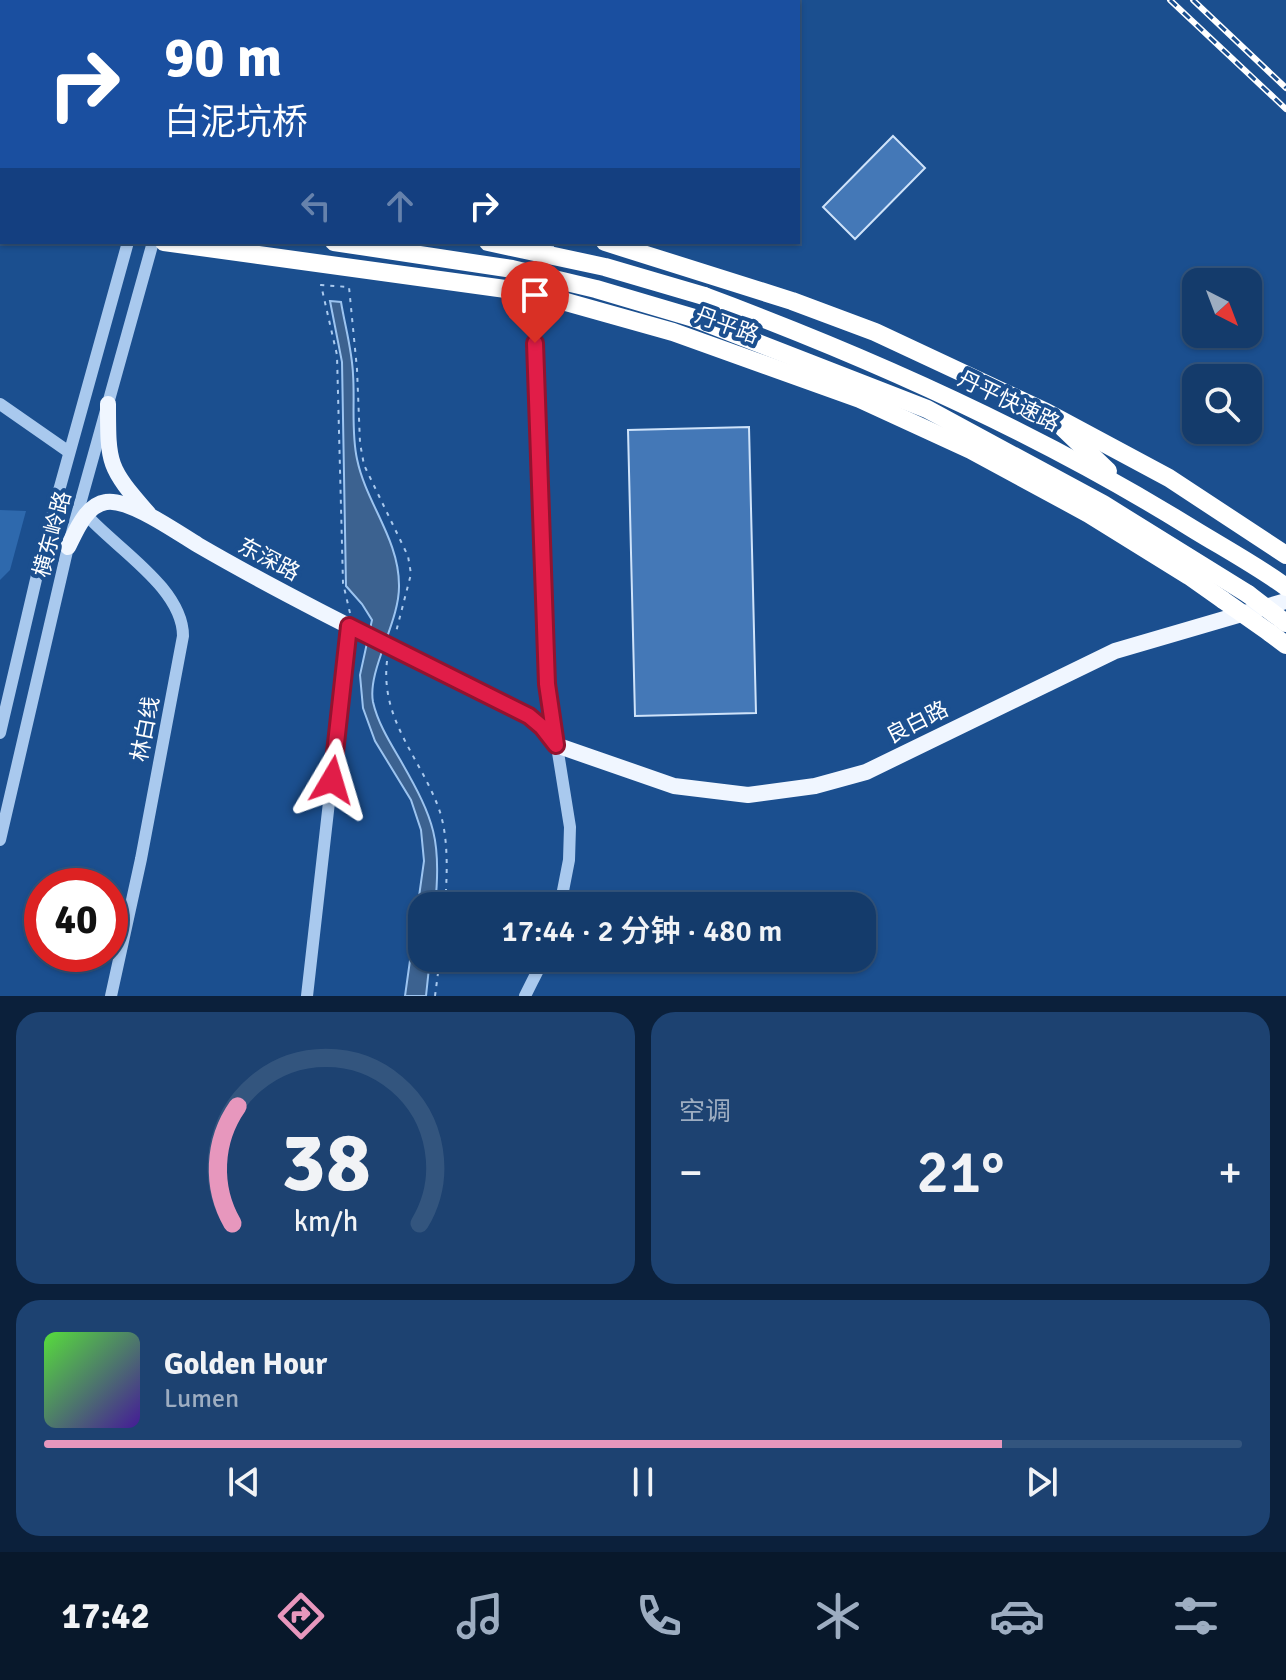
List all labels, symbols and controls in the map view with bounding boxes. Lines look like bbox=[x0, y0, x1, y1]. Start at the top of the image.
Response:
text: 90 m bbox=[164, 23, 282, 92]
icon: right bbox=[32, 32, 136, 136]
text: 白泥坑桥 bbox=[164, 100, 308, 145]
icon: left bbox=[294, 184, 338, 228]
icon: ahead bbox=[378, 184, 422, 228]
icon: right bbox=[462, 184, 506, 228]
pin bbox=[501, 261, 569, 343]
north arrow bbox=[1182, 268, 1262, 348]
map controls bbox=[1182, 268, 1262, 444]
icon: arrive bbox=[513, 273, 557, 317]
street label: 丹平路 bbox=[691, 301, 763, 349]
button: search bbox=[1182, 364, 1262, 444]
street label: 丹平快速路 bbox=[954, 365, 1064, 437]
street label: 横东岭路 bbox=[28, 488, 76, 580]
street label: 东深路 bbox=[234, 532, 304, 586]
street label: 林白线 bbox=[125, 694, 165, 764]
street label: 良白路 bbox=[881, 695, 953, 749]
position arrow bbox=[290, 738, 374, 822]
speed limit sign: 40 bbox=[24, 868, 128, 972]
text: 17:44 · 2 分钟 · 480 m bbox=[502, 913, 782, 950]
text: 空调 bbox=[679, 1096, 731, 1128]
text: 38 bbox=[281, 1112, 370, 1214]
text: 21° bbox=[917, 1136, 1004, 1210]
text: − bbox=[679, 1146, 703, 1200]
text: + bbox=[1218, 1146, 1242, 1200]
text: km/h bbox=[293, 1204, 358, 1239]
text: Golden Hour bbox=[164, 1346, 327, 1383]
text: Lumen bbox=[164, 1383, 239, 1415]
icon: previous bbox=[222, 1460, 266, 1504]
icon: pause bbox=[621, 1460, 665, 1504]
icon: next bbox=[1020, 1460, 1064, 1504]
icon: directions bbox=[273, 1588, 329, 1644]
icon: music bbox=[452, 1588, 508, 1644]
icon: phone bbox=[631, 1588, 687, 1644]
icon: climate bbox=[810, 1588, 866, 1644]
icon: car bbox=[989, 1588, 1045, 1644]
icon: filters bbox=[1168, 1588, 1224, 1644]
text: 17:42 bbox=[62, 1594, 150, 1639]

